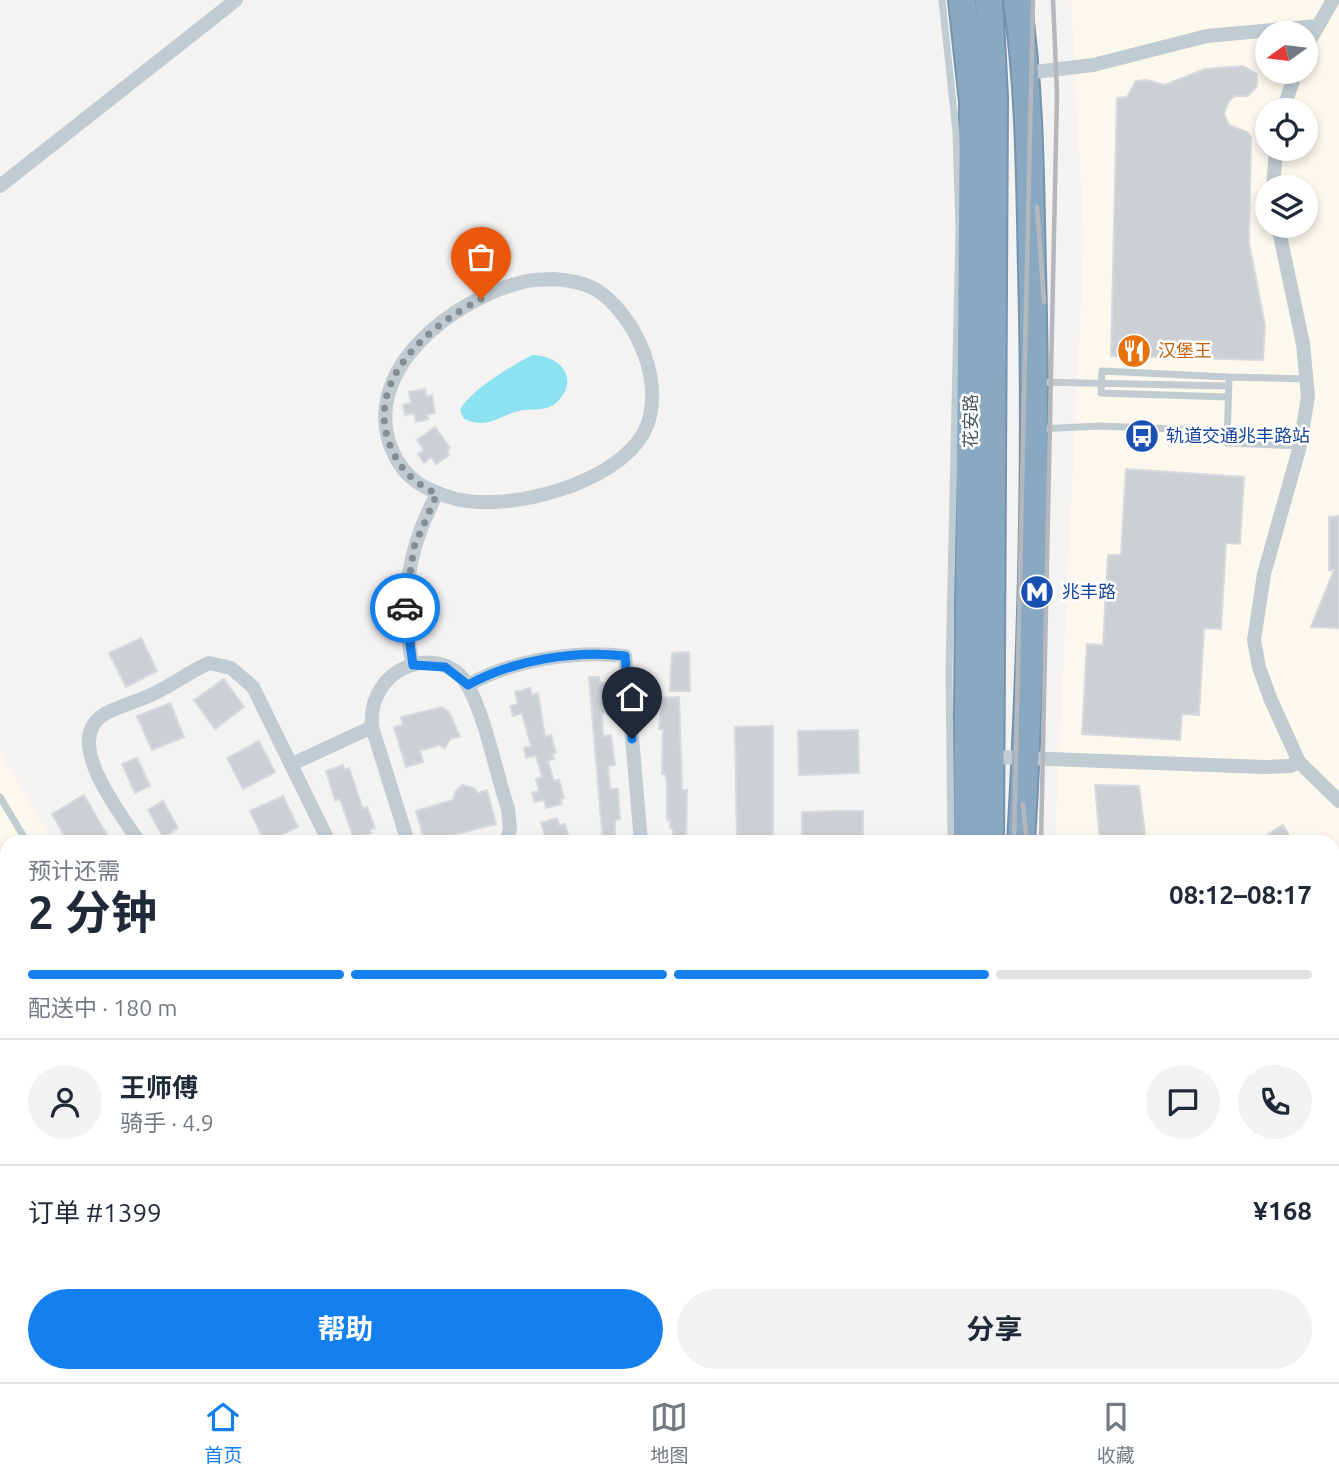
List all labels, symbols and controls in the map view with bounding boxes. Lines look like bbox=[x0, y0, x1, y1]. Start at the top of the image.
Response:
north arrow bbox=[1255, 21, 1318, 84]
map controls bbox=[1255, 21, 1318, 238]
button: locate bbox=[1255, 98, 1318, 161]
button: layers bbox=[1255, 175, 1318, 238]
pin bbox=[451, 227, 511, 299]
icon: bag bbox=[462, 238, 500, 276]
restaurant icon: 汉堡王 bbox=[1115, 332, 1153, 370]
place label: 汉堡王 bbox=[1158, 340, 1212, 360]
street label: 花安路 bbox=[960, 394, 980, 448]
bus stop icon: 轨道交通兆丰路站 bbox=[1123, 417, 1161, 455]
place label: 轨道交通兆丰路站 bbox=[1166, 425, 1310, 445]
courier bbox=[370, 573, 440, 643]
metro station icon: 兆丰路 bbox=[1018, 573, 1056, 611]
place label: 兆丰路 bbox=[1062, 581, 1116, 601]
icon: car bbox=[386, 589, 424, 627]
pin bbox=[602, 667, 662, 739]
icon: home bbox=[613, 678, 651, 716]
text: 预计还需 bbox=[28, 858, 120, 883]
text: 08:12–08:17 bbox=[1169, 880, 1312, 909]
text: 2 分钟 bbox=[28, 886, 157, 938]
text: 配送中 · 180 m bbox=[28, 995, 177, 1020]
button: person bbox=[28, 1065, 102, 1139]
button: chat bbox=[1146, 1065, 1220, 1139]
button: phone bbox=[1238, 1065, 1312, 1139]
text: 王师傅 bbox=[120, 1073, 198, 1102]
text: 骑手 · 4.9 bbox=[120, 1110, 214, 1135]
text: ¥168 bbox=[1253, 1196, 1312, 1225]
text: 订单 #1399 bbox=[28, 1198, 162, 1227]
button: 帮助 bbox=[28, 1289, 663, 1369]
button: 分享 bbox=[677, 1289, 1312, 1369]
tab: 首页 bbox=[204, 1398, 242, 1467]
tab: 地图 bbox=[650, 1398, 689, 1467]
tab: 收藏 bbox=[1097, 1398, 1135, 1467]

